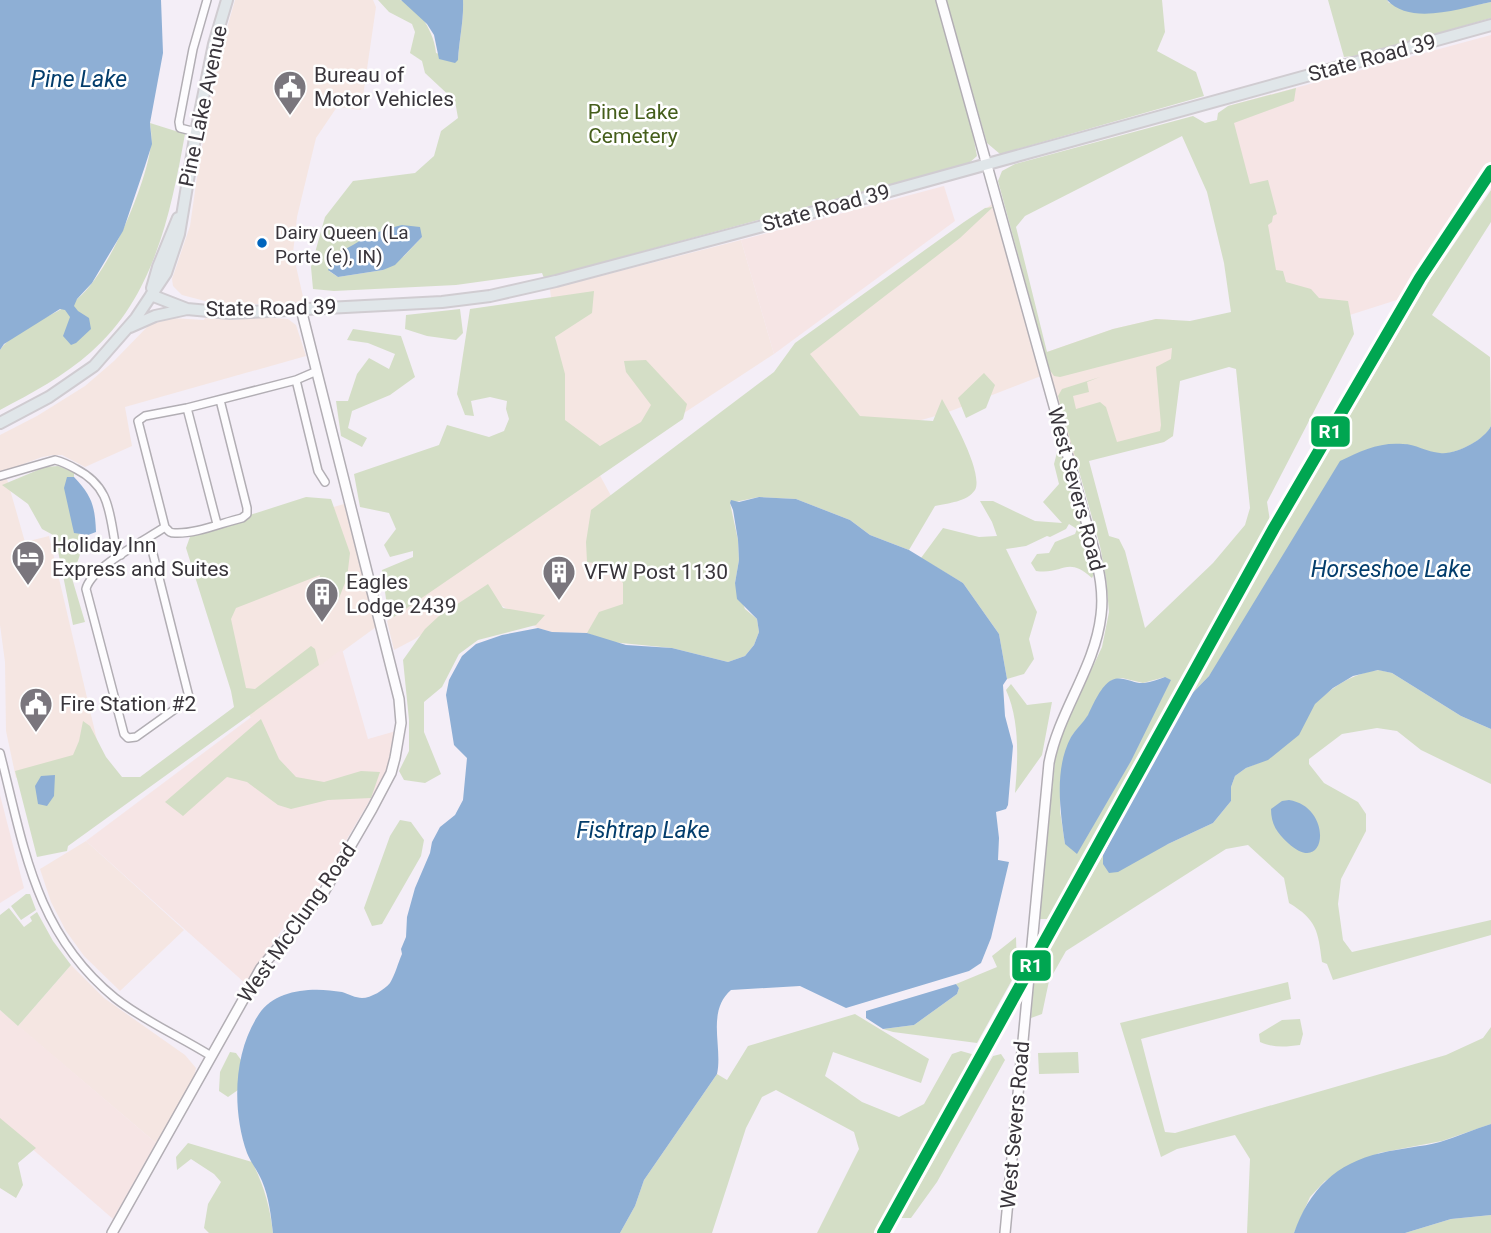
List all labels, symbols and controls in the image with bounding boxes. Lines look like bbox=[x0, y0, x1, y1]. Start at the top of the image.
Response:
street label: Pine Lake Avenue bbox=[174, 23, 232, 189]
street label: State Road 39 bbox=[1306, 29, 1438, 87]
place label: Bureau of Motor Vehicles bbox=[314, 63, 454, 111]
water label: Pine Lake bbox=[31, 66, 127, 93]
public building icon: Bureau of Motor Vehicles bbox=[271, 68, 309, 117]
park label: Pine Lake Cemetery bbox=[588, 100, 678, 148]
street label: State Road 39 bbox=[760, 179, 892, 237]
place label: Dairy Queen (La Porte (e), IN) bbox=[275, 221, 409, 268]
marker: Dairy Queen (La Porte (e), IN) bbox=[255, 236, 269, 250]
street label: State Road 39 bbox=[205, 295, 337, 321]
street label: West Severs Road bbox=[1043, 405, 1109, 573]
line badge: R1 bbox=[1310, 415, 1351, 448]
text: R1 bbox=[1318, 420, 1342, 443]
place label: Holiday Inn Express and Suites bbox=[52, 533, 229, 581]
hotel icon: Holiday Inn Express and Suites bbox=[9, 538, 47, 587]
building icon: VFW Post 1130 bbox=[540, 553, 578, 602]
water label: Horseshoe Lake bbox=[1311, 556, 1471, 583]
place label: VFW Post 1130 bbox=[584, 560, 728, 584]
place label: Eagles Lodge 2439 bbox=[346, 570, 456, 618]
building icon: Eagles Lodge 2439 bbox=[303, 575, 341, 624]
public building icon: Fire Station #2 bbox=[17, 685, 55, 734]
place label: Fire Station #2 bbox=[60, 692, 196, 716]
water label: Fishtrap Lake bbox=[576, 817, 710, 844]
street label: West McClung Road bbox=[233, 839, 361, 1007]
line badge: R1 bbox=[1011, 949, 1052, 982]
text: R1 bbox=[1019, 954, 1043, 977]
street label: West Severs Road bbox=[996, 1040, 1034, 1210]

